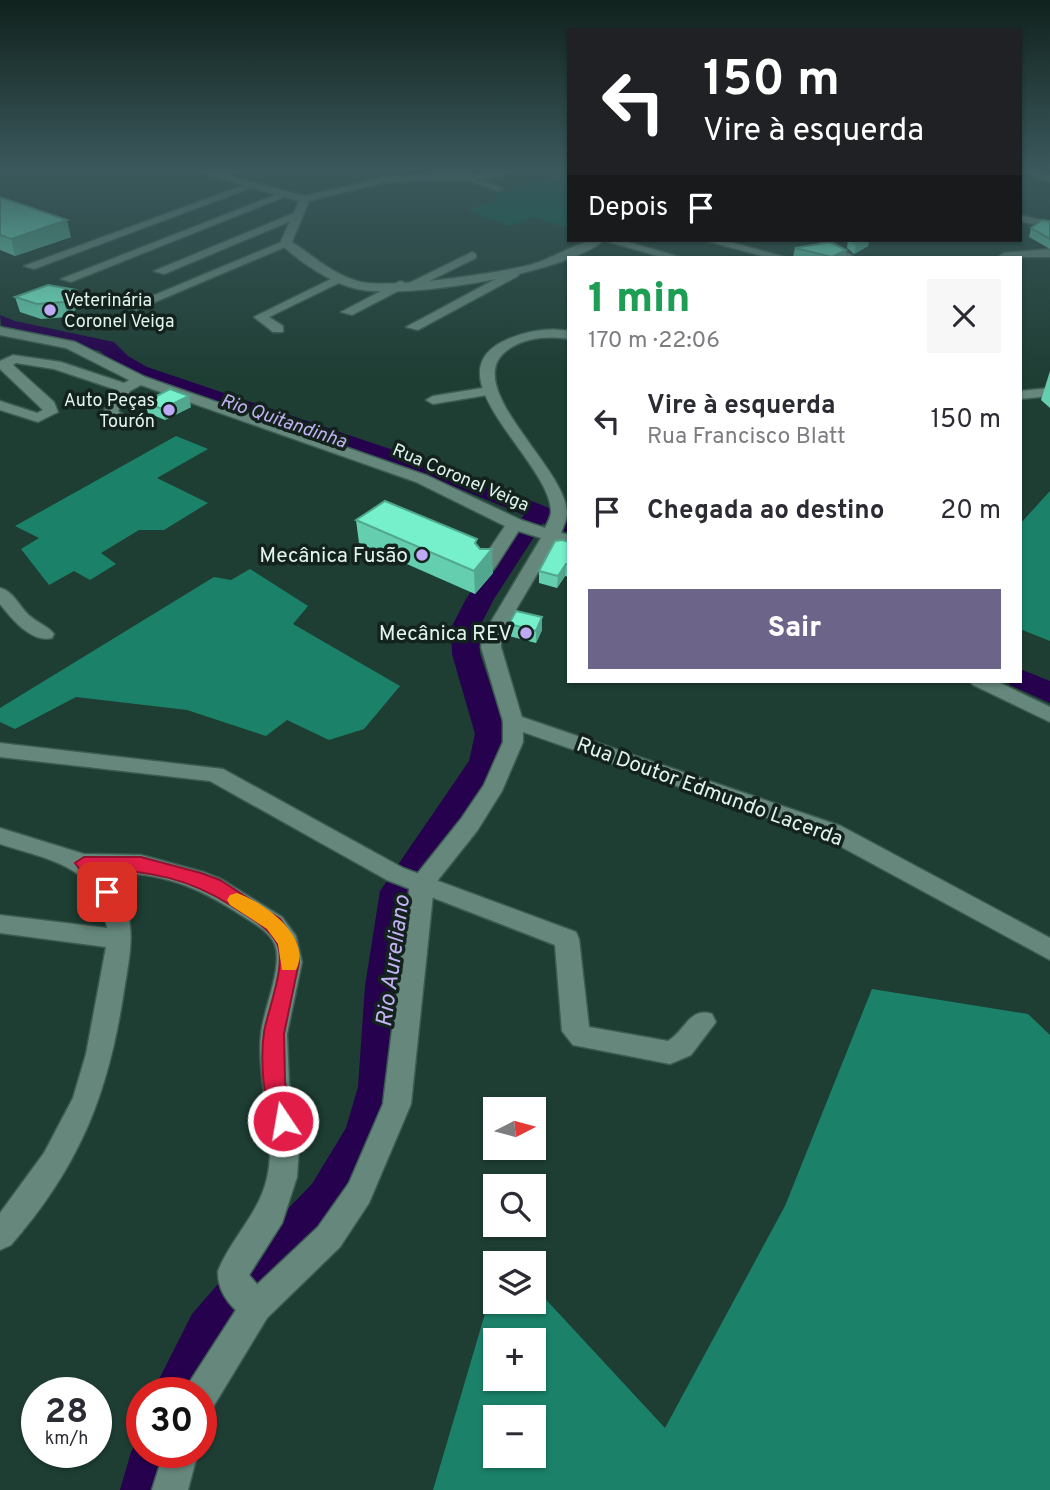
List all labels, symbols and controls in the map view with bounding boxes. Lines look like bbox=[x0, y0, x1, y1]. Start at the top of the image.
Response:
text: 150 m bbox=[703, 51, 840, 113]
icon: left bbox=[588, 56, 679, 147]
text: Vire à esquerda bbox=[703, 112, 924, 152]
icon: arrive bbox=[682, 189, 720, 227]
text: Depois bbox=[588, 192, 668, 225]
text: 1 min bbox=[588, 274, 691, 327]
button: close bbox=[927, 279, 1001, 353]
place label: Veterinária Coronel Veiga bbox=[64, 290, 175, 334]
marker: Veterinária Coronel Veiga bbox=[42, 302, 58, 318]
text: 170 m · 22:06 bbox=[588, 327, 720, 356]
water label: Rio Quitandinha bbox=[217, 389, 350, 455]
place label: Auto Peças Tourón bbox=[64, 390, 155, 434]
text: Vire à esquerda bbox=[647, 390, 835, 423]
marker: Auto Peças Tourón bbox=[161, 402, 177, 418]
icon: left bbox=[588, 402, 626, 440]
text: 150 m bbox=[930, 404, 1001, 437]
text: Rua Francisco Blatt bbox=[647, 423, 846, 452]
street label: Rua Coronel Veiga bbox=[389, 439, 532, 518]
icon: arrive bbox=[588, 493, 626, 531]
text: Chegada ao destino bbox=[647, 495, 884, 528]
text: 20 m bbox=[940, 495, 1001, 528]
place label: Mecânica Fusão bbox=[259, 543, 408, 570]
marker: Mecânica Fusão bbox=[414, 547, 430, 563]
button: Sair bbox=[588, 589, 1001, 669]
place label: Mecânica REV bbox=[379, 621, 512, 648]
marker: Mecânica REV bbox=[518, 625, 534, 641]
street label: Rua Doutor Edmundo Lacerda bbox=[573, 732, 846, 853]
pin bbox=[77, 862, 137, 922]
icon: arrive bbox=[88, 873, 126, 911]
water label: Rio Aureliano bbox=[371, 893, 418, 1029]
position arrow bbox=[246, 1084, 320, 1158]
north arrow bbox=[483, 1097, 546, 1160]
map controls bbox=[483, 1097, 546, 1468]
button: search bbox=[483, 1174, 546, 1237]
button: layers bbox=[483, 1251, 546, 1314]
button: + bbox=[483, 1328, 546, 1391]
speed limit sign: 30 bbox=[126, 1377, 217, 1468]
text: 28 bbox=[45, 1391, 88, 1435]
button: − bbox=[483, 1405, 546, 1468]
text: km/h bbox=[45, 1428, 88, 1451]

